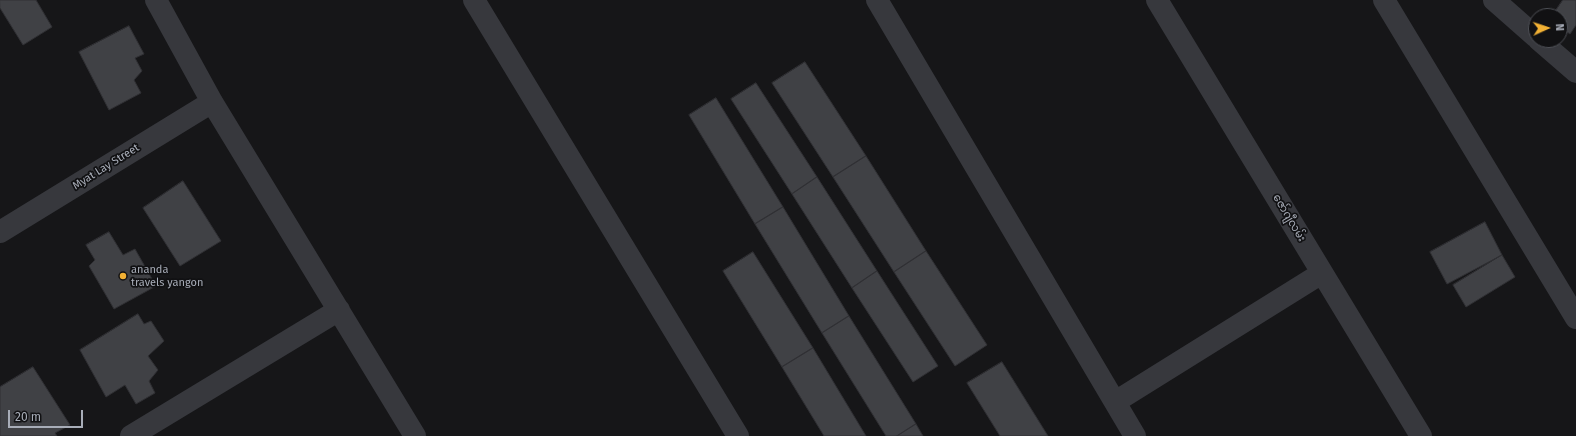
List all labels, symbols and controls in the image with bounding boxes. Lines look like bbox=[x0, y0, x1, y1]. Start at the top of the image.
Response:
north arrow bbox=[1528, 8, 1568, 48]
text: N bbox=[1553, 23, 1566, 31]
street label: Myat Lay Street bbox=[70, 141, 142, 193]
street label: ဇော်ဂျီလမ်း bbox=[1270, 192, 1308, 244]
place label: ananda travels yangon bbox=[131, 263, 203, 289]
marker: ananda travels yangon bbox=[118, 271, 128, 281]
scale bar bbox=[10, 402, 85, 428]
text: 20 m bbox=[15, 410, 41, 424]

